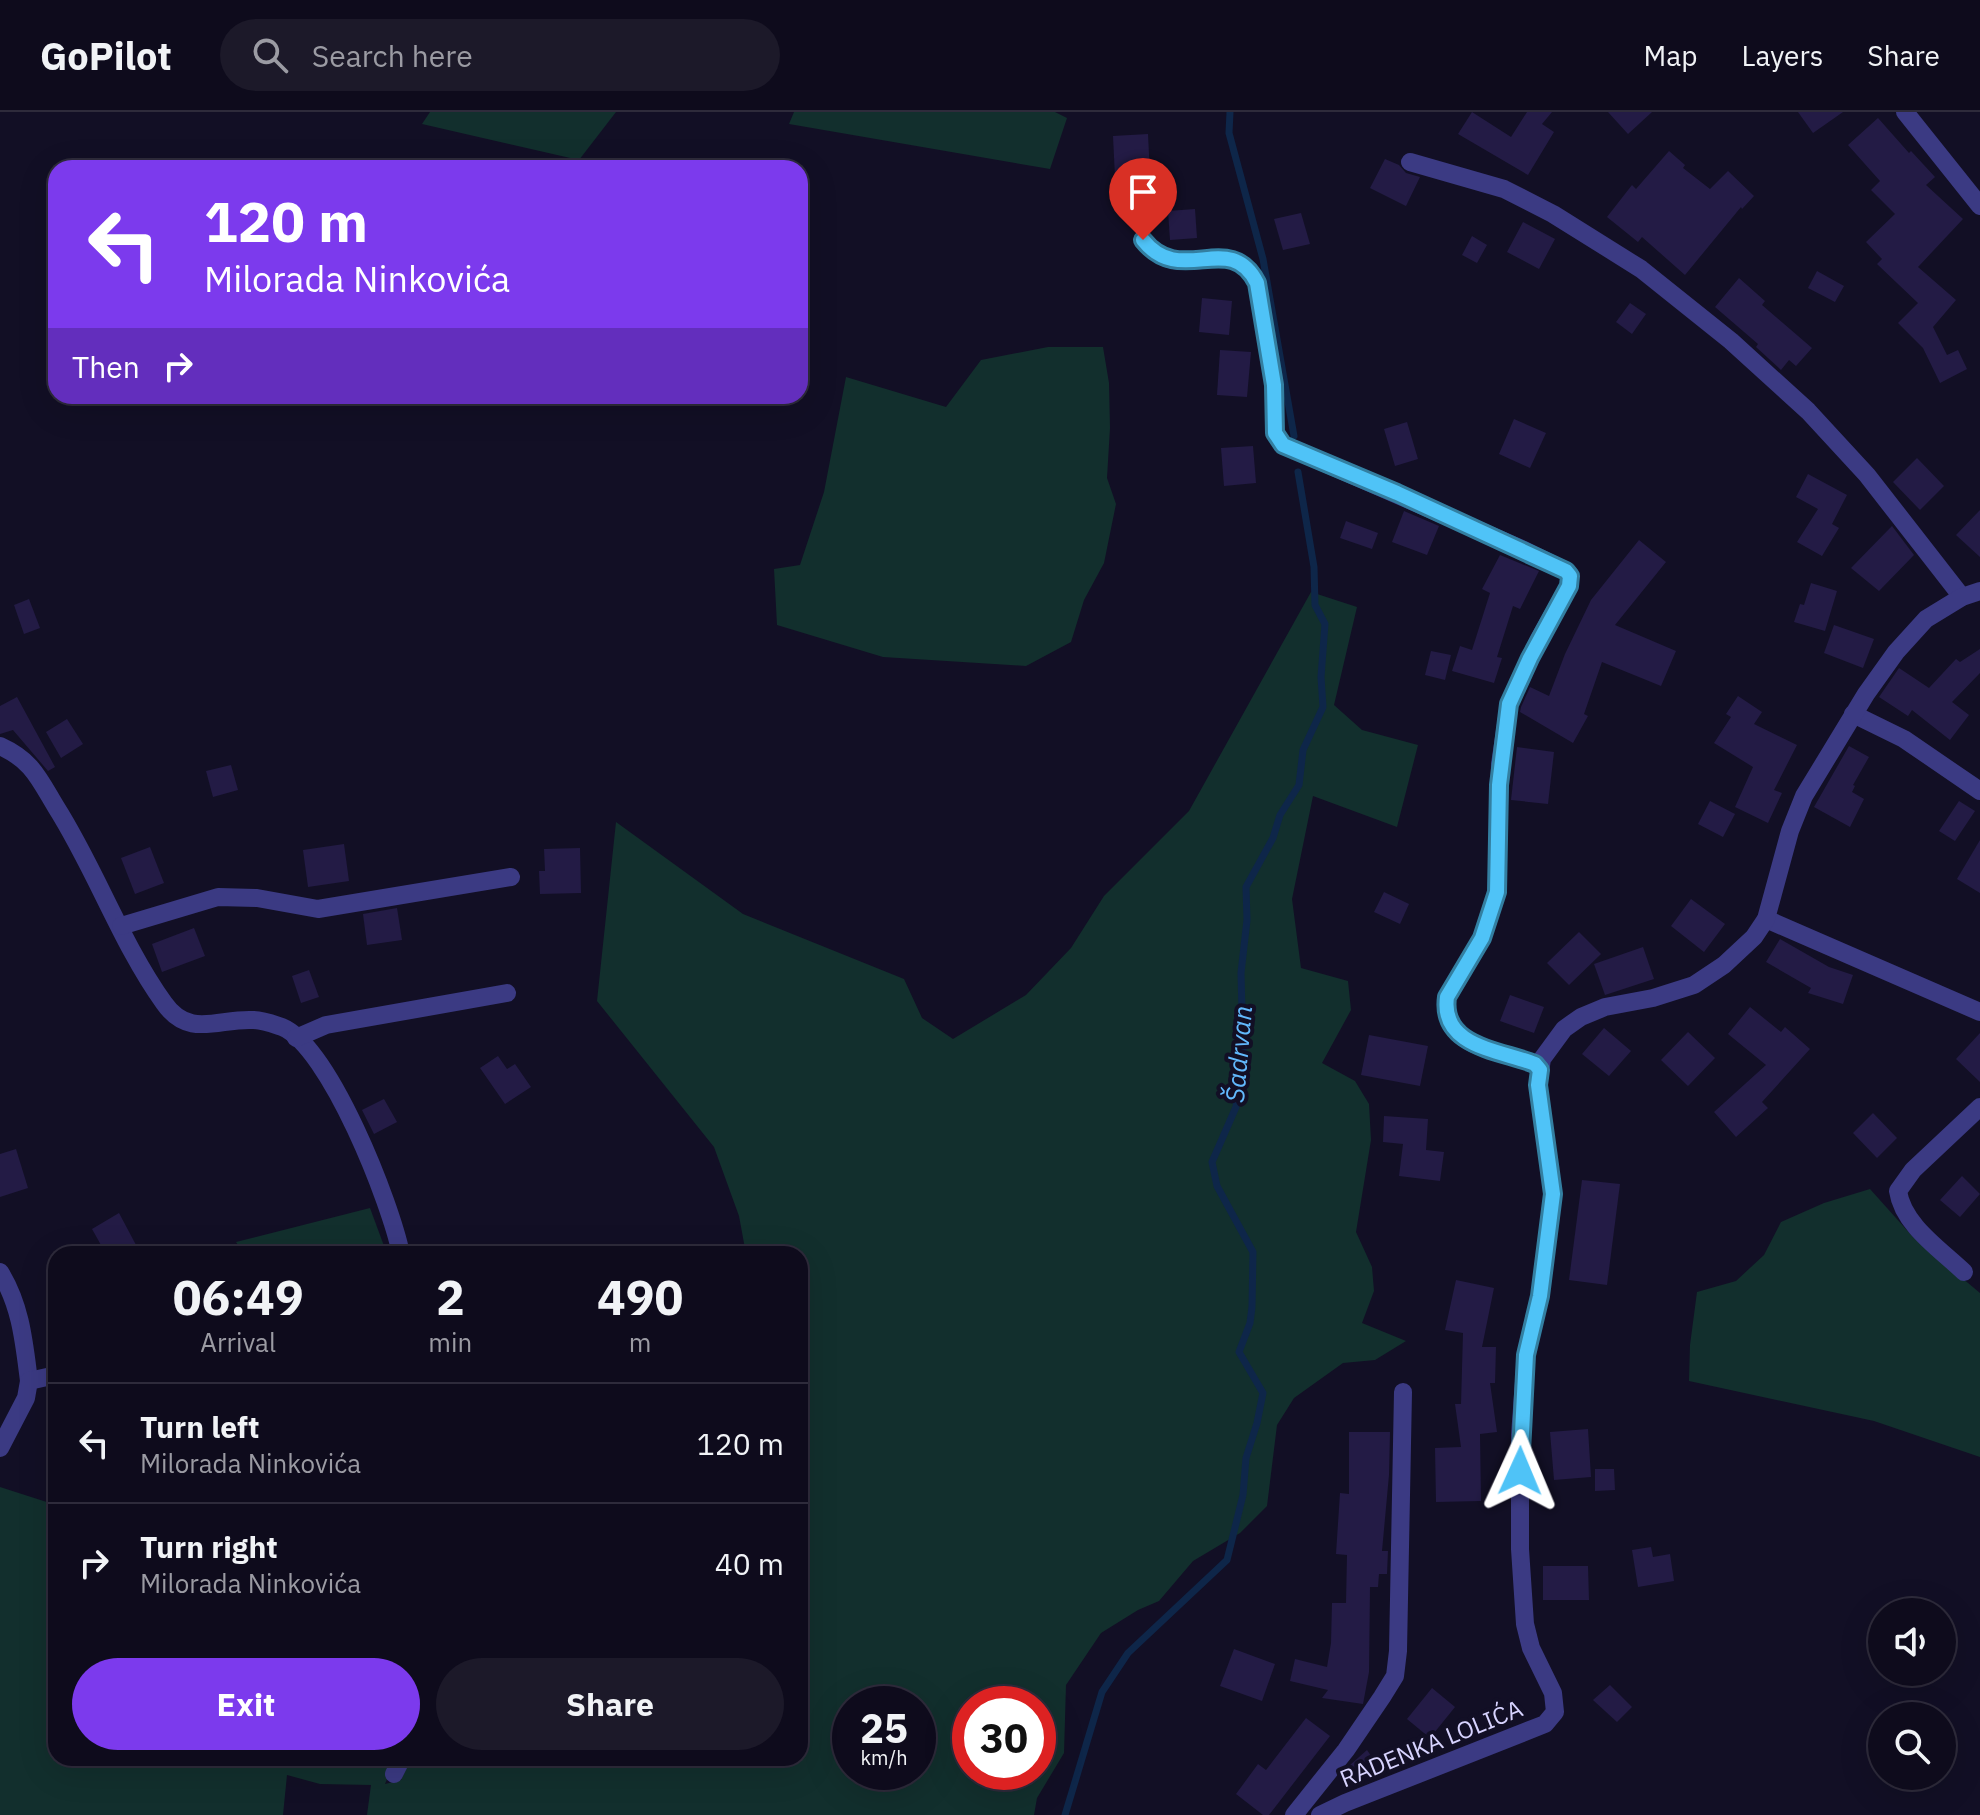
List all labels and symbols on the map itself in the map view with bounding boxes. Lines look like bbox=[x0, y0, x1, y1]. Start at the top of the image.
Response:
pin bbox=[1109, 158, 1177, 240]
water label: Šadrvan bbox=[1217, 1004, 1259, 1104]
position arrow bbox=[1478, 1429, 1562, 1513]
speed limit sign: 30 bbox=[952, 1686, 1056, 1790]
street label: RADENKA LOLIĆA bbox=[1335, 1692, 1527, 1794]

